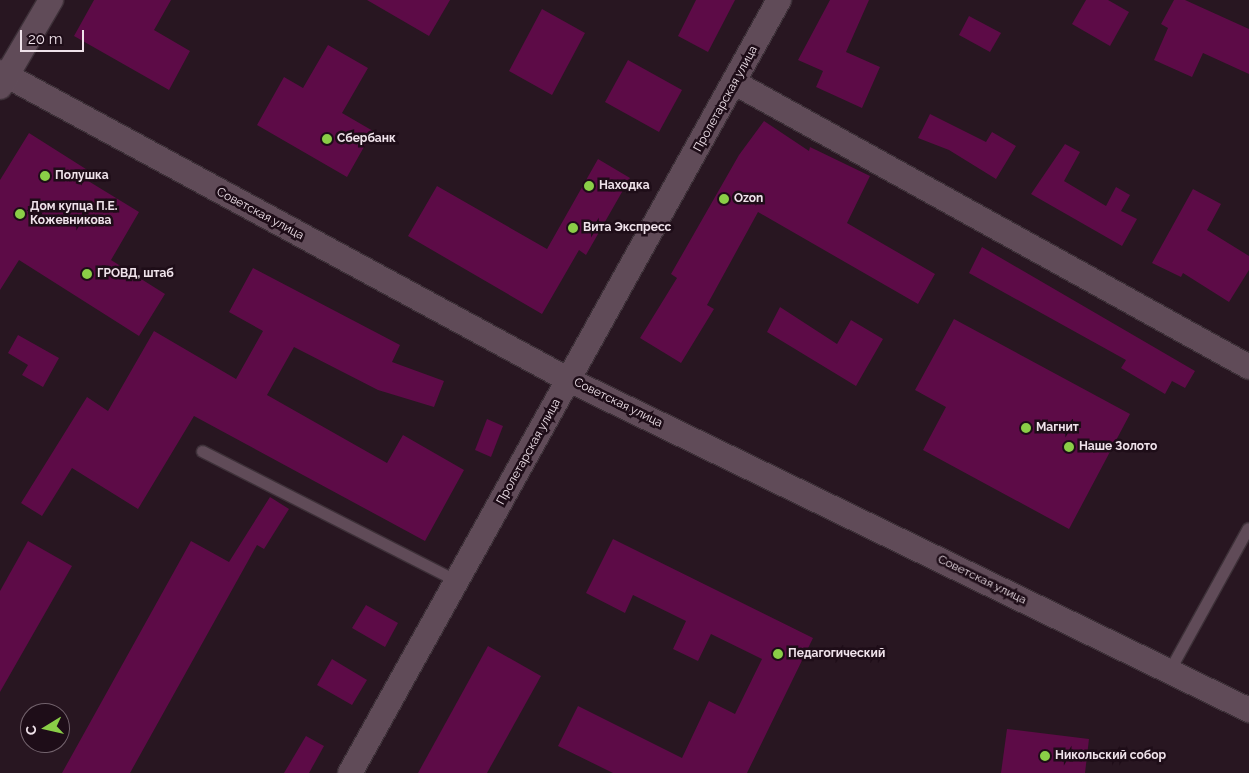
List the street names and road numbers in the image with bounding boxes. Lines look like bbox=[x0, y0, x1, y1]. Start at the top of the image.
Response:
street label: Пролетарская улица bbox=[691, 43, 761, 155]
street label: Советская улица bbox=[214, 185, 306, 243]
street label: Советская улица bbox=[571, 375, 665, 431]
street label: Пролетарская улица bbox=[494, 396, 564, 508]
street label: Советская улица bbox=[935, 552, 1029, 608]

